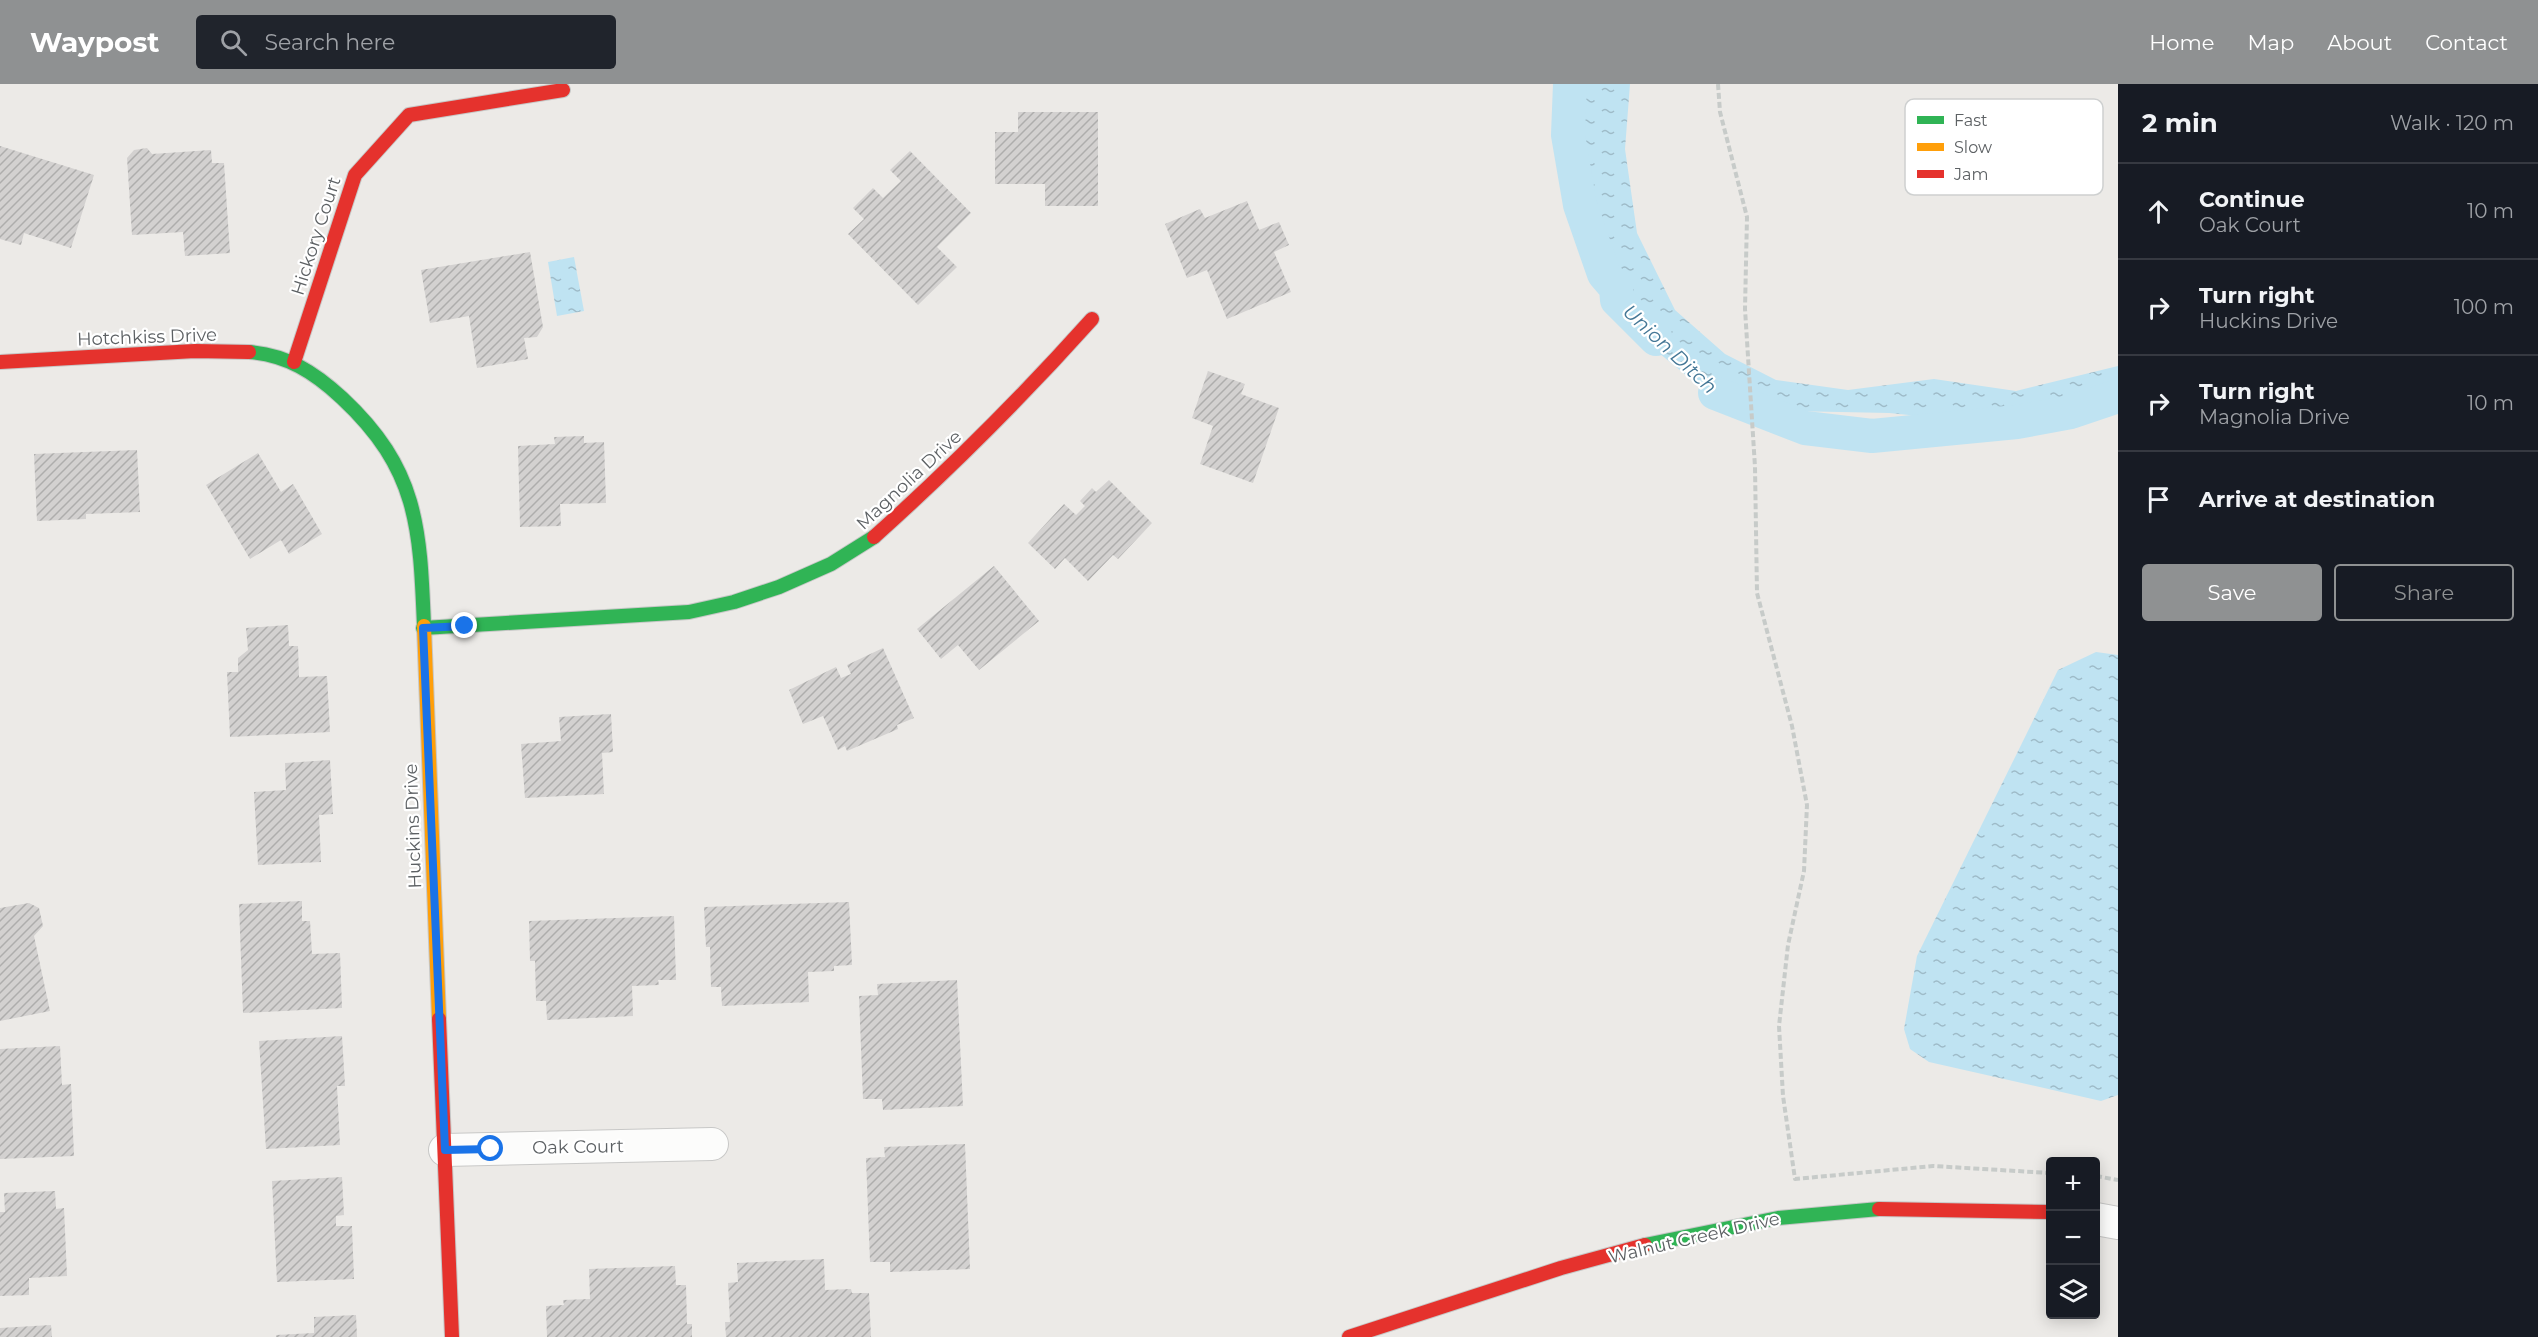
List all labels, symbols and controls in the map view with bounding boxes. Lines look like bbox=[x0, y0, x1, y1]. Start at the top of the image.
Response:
search box bbox=[196, 15, 616, 69]
text: Waypost bbox=[30, 25, 160, 59]
icon: search bbox=[217, 26, 250, 59]
text: Search here bbox=[265, 29, 395, 56]
text: Home bbox=[2149, 30, 2214, 55]
text: Map bbox=[2247, 30, 2294, 55]
text: About bbox=[2327, 30, 2392, 55]
text: Contact bbox=[2425, 30, 2508, 55]
legend bbox=[1905, 99, 2103, 195]
text: 2 min bbox=[2142, 107, 2218, 139]
text: Fast bbox=[1954, 111, 1988, 130]
text: Walk · 120 m bbox=[2390, 111, 2514, 135]
text: Slow bbox=[1954, 138, 1992, 157]
text: Jam bbox=[1953, 165, 1988, 184]
street label: Hickory Court bbox=[286, 174, 346, 298]
text: Continue bbox=[2199, 186, 2305, 213]
icon: ahead bbox=[2142, 195, 2175, 228]
text: 10 m bbox=[2467, 199, 2514, 223]
text: Oak Court bbox=[2199, 213, 2301, 237]
text: Turn right bbox=[2199, 282, 2314, 309]
icon: right bbox=[2142, 291, 2175, 324]
text: 100 m bbox=[2454, 295, 2514, 319]
water label: Union Ditch bbox=[1618, 299, 1722, 399]
text: Huckins Drive bbox=[2199, 309, 2338, 333]
street label: Hotchkiss Drive bbox=[77, 324, 218, 350]
text: Turn right bbox=[2199, 378, 2314, 405]
icon: right bbox=[2142, 387, 2175, 420]
text: 10 m bbox=[2467, 391, 2514, 415]
text: Magnolia Drive bbox=[2199, 405, 2350, 429]
street label: Magnolia Drive bbox=[852, 426, 966, 534]
icon: arrive bbox=[2142, 483, 2175, 516]
text: Arrive at destination bbox=[2199, 486, 2435, 513]
button: Save bbox=[2142, 564, 2322, 621]
button: Share bbox=[2334, 564, 2514, 621]
route end bbox=[451, 612, 477, 638]
street label: Huckins Drive bbox=[400, 763, 426, 889]
route start bbox=[477, 1135, 503, 1161]
street label: Oak Court bbox=[532, 1135, 624, 1159]
map controls bbox=[2046, 1157, 2100, 1319]
button: + bbox=[2046, 1157, 2100, 1211]
street label: Walnut Creek Drive bbox=[1606, 1208, 1782, 1268]
button: − bbox=[2046, 1211, 2100, 1265]
button: layers bbox=[2046, 1265, 2100, 1319]

